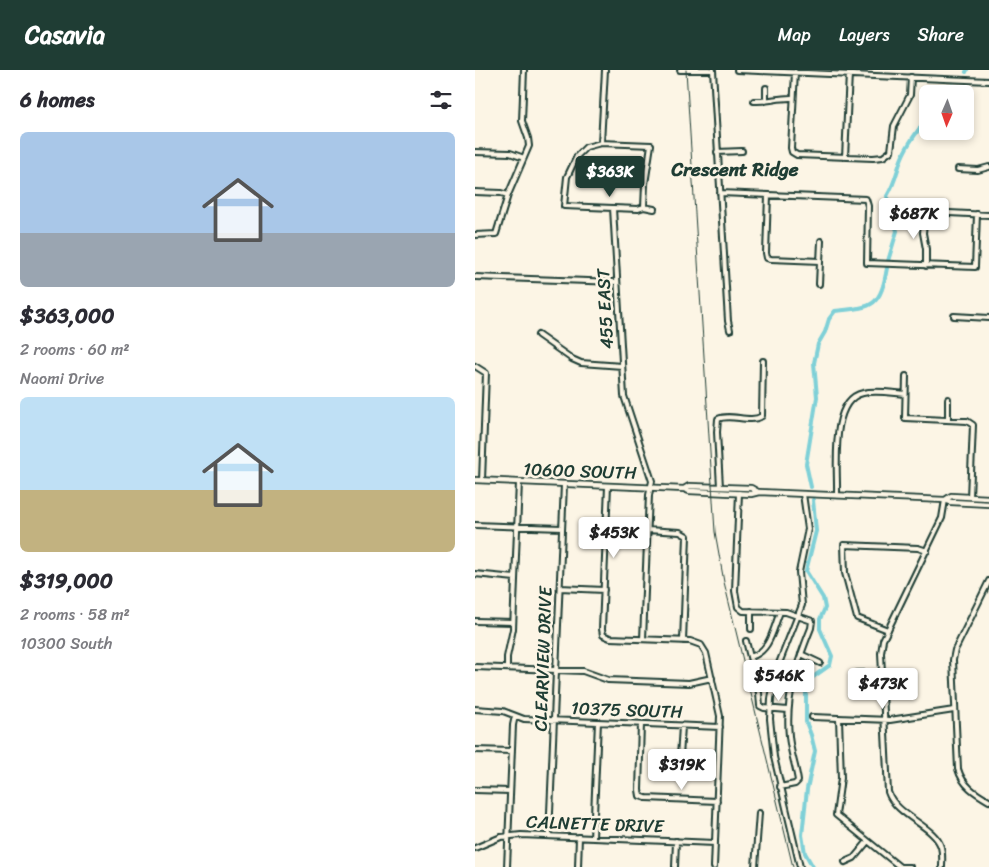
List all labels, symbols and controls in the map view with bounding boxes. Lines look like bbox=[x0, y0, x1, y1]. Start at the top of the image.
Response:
text: Casavia bbox=[25, 14, 105, 56]
text: Map bbox=[778, 19, 811, 51]
text: Layers bbox=[839, 19, 890, 51]
text: Share bbox=[918, 19, 964, 51]
text: 6 homes bbox=[20, 81, 95, 119]
north arrow bbox=[919, 85, 974, 140]
map controls bbox=[919, 85, 974, 140]
icon: filters bbox=[427, 86, 455, 114]
district label: Crescent Ridge bbox=[670, 153, 799, 186]
pin: $363K bbox=[575, 156, 645, 198]
text: $363K bbox=[586, 157, 634, 186]
icon: home bbox=[193, 165, 283, 255]
pin: $687K bbox=[879, 198, 949, 240]
text: $687K bbox=[890, 199, 938, 228]
street label: 455 EAST bbox=[587, 267, 623, 350]
text: $363,000 bbox=[20, 297, 115, 335]
text: 2 rooms · 60 m² bbox=[20, 335, 130, 364]
text: Naomi Drive bbox=[20, 364, 104, 393]
icon: home bbox=[193, 430, 283, 520]
street label: 10600 SOUTH bbox=[523, 453, 638, 489]
pin: $453K bbox=[579, 516, 649, 559]
text: $453K bbox=[589, 518, 639, 547]
text: $319,000 bbox=[20, 562, 113, 600]
street label: CLEARVIEW DRIVE bbox=[524, 585, 562, 732]
text: 2 rooms · 58 m² bbox=[20, 600, 130, 629]
text: 10300 South bbox=[20, 629, 112, 658]
pin: $546K bbox=[744, 660, 814, 702]
text: $546K bbox=[754, 661, 804, 690]
pin: $473K bbox=[848, 668, 918, 710]
text: $473K bbox=[859, 669, 907, 698]
street label: 10375 SOUTH bbox=[570, 692, 684, 728]
pin: $319K bbox=[647, 748, 717, 791]
text: $319K bbox=[659, 750, 705, 779]
street label: CALNETTE DRIVE bbox=[526, 806, 665, 842]

